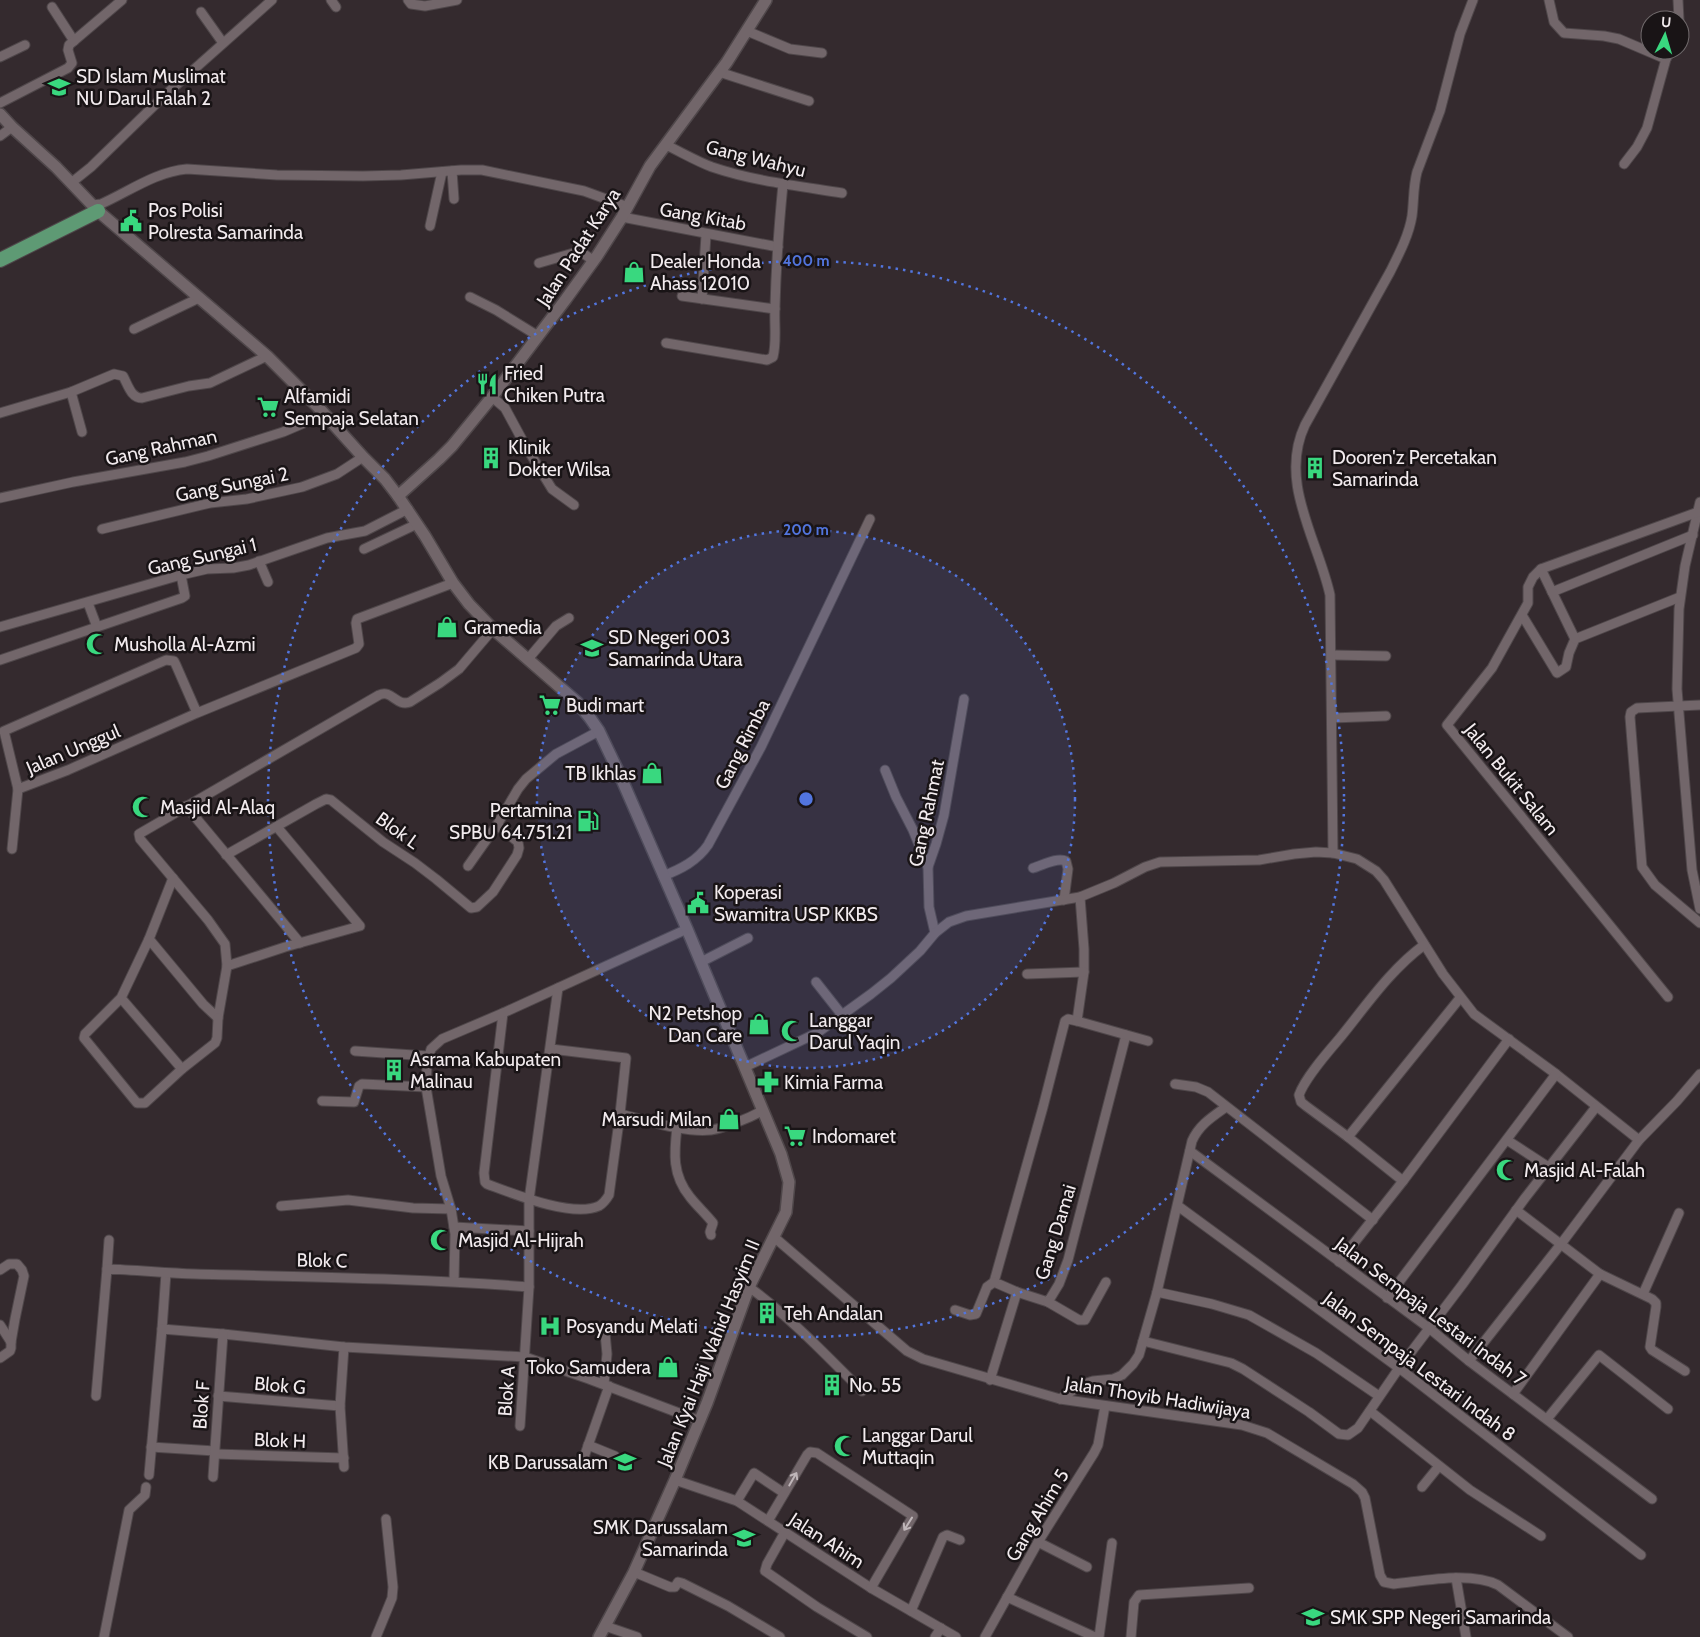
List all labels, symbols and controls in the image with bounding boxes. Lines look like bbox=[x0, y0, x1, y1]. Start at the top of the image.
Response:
north arrow bbox=[1640, 10, 1690, 60]
text: U bbox=[1660, 13, 1672, 31]
place label: SD Islam Muslimat NU Darul Falah 2 bbox=[76, 65, 226, 110]
school or university icon: SD Islam Muslimat NU Darul Falah 2 bbox=[46, 74, 72, 100]
street label: Gang Wahyu bbox=[704, 135, 808, 182]
street label: Jalan Padat Karya bbox=[531, 184, 625, 312]
street label: Gang Kitab bbox=[658, 198, 748, 235]
place label: Pos Polisi Polresta Samarinda bbox=[148, 199, 303, 244]
public building icon: Pos Polisi Polresta Samarinda bbox=[118, 208, 144, 234]
place label: Dealer Honda Ahass 12010 bbox=[650, 250, 761, 295]
text: 400 m bbox=[783, 252, 829, 270]
shop icon: Dealer Honda Ahass 12010 bbox=[621, 259, 647, 285]
place label: Fried Chiken Putra bbox=[504, 362, 605, 407]
restaurant icon: Fried Chiken Putra bbox=[474, 371, 500, 397]
place label: Alfamidi Sempaja Selatan bbox=[284, 385, 419, 430]
supermarket icon: Alfamidi Sempaja Selatan bbox=[255, 394, 281, 420]
street label: Gang Rahman bbox=[103, 424, 219, 471]
place label: Klinik Dokter Wilsa bbox=[508, 436, 610, 481]
building icon: Klinik Dokter Wilsa bbox=[478, 445, 504, 471]
place label: Dooren'z Percetakan Samarinda bbox=[1332, 446, 1497, 491]
building icon: Dooren'z Percetakan Samarinda bbox=[1302, 455, 1328, 481]
street label: Gang Sungai 2 bbox=[174, 462, 291, 507]
text: 200 m bbox=[783, 521, 829, 539]
street label: Gang Sungai 1 bbox=[146, 533, 259, 580]
shop icon: Gramedia bbox=[434, 614, 460, 640]
place label: Gramedia bbox=[464, 616, 542, 639]
place label: SD Negeri 003 Samarinda Utara bbox=[608, 626, 743, 671]
mosque icon: Musholla Al-Azmi bbox=[84, 631, 110, 657]
place label: Musholla Al-Azmi bbox=[114, 633, 256, 656]
school or university icon: SD Negeri 003 Samarinda Utara bbox=[579, 635, 605, 661]
supermarket icon: Budi mart bbox=[537, 692, 563, 718]
place label: Budi mart bbox=[566, 694, 645, 717]
street label: Gang Rimba bbox=[710, 695, 775, 793]
street label: Jalan Bukit Salam bbox=[1459, 718, 1564, 840]
street label: Jalan Unggul bbox=[22, 719, 124, 780]
street label: Gang Rahmat bbox=[904, 757, 949, 869]
shop icon: TB Ikhlas bbox=[639, 760, 665, 786]
place label: TB Ikhlas bbox=[565, 762, 636, 785]
centre of rings bbox=[797, 790, 815, 808]
mosque icon: Masjid Al-Alaq bbox=[130, 794, 156, 820]
place label: Masjid Al-Alaq bbox=[160, 796, 275, 819]
place label: Pertamina SPBU 64.751.21 bbox=[449, 799, 572, 844]
street label: Blok L bbox=[371, 807, 424, 854]
fuel station icon: Pertamina SPBU 64.751.21 bbox=[575, 808, 601, 834]
place label: Koperasi Swamitra USP KKBS bbox=[714, 881, 878, 926]
public building icon: Koperasi Swamitra USP KKBS bbox=[685, 890, 711, 916]
place label: N2 Petshop Dan Care bbox=[648, 1002, 742, 1047]
place label: Langgar Darul Yaqin bbox=[809, 1009, 900, 1054]
shop icon: N2 Petshop Dan Care bbox=[746, 1011, 772, 1037]
mosque icon: Langgar Darul Yaqin bbox=[779, 1018, 805, 1044]
place label: Asrama Kabupaten Malinau bbox=[410, 1048, 561, 1093]
building icon: Asrama Kabupaten Malinau bbox=[381, 1057, 407, 1083]
pharmacy icon: Kimia Farma bbox=[755, 1069, 781, 1095]
place label: Kimia Farma bbox=[784, 1071, 883, 1094]
shop icon: Marsudi Milan bbox=[716, 1106, 742, 1132]
place label: Marsudi Milan bbox=[601, 1108, 712, 1131]
supermarket icon: Indomaret bbox=[782, 1123, 808, 1149]
place label: Indomaret bbox=[812, 1125, 897, 1148]
mosque icon: Masjid Al-Falah bbox=[1494, 1157, 1520, 1183]
place label: Masjid Al-Falah bbox=[1524, 1159, 1645, 1182]
street label: Gang Damai bbox=[1030, 1182, 1081, 1283]
mosque icon: Masjid Al-Hijrah bbox=[428, 1227, 454, 1253]
place label: Masjid Al-Hijrah bbox=[458, 1229, 584, 1252]
street label: Jalan Sempaja Lestari Indah 7 bbox=[1330, 1232, 1531, 1391]
street label: Jalan Kyai Haji Wahid Hasyim II bbox=[652, 1236, 765, 1471]
street label: Blok C bbox=[297, 1249, 348, 1272]
street label: Jalan Sempaja Lestari Indah 8 bbox=[1318, 1286, 1520, 1446]
building icon: Teh Andalan bbox=[754, 1300, 780, 1326]
place label: Teh Andalan bbox=[784, 1302, 883, 1325]
hospital icon: Posyandu Melati bbox=[537, 1313, 563, 1339]
place label: Posyandu Melati bbox=[566, 1315, 698, 1338]
shop icon: Toko Samudera bbox=[655, 1354, 681, 1380]
place label: Toko Samudera bbox=[527, 1356, 651, 1379]
street label: Blok A bbox=[493, 1365, 520, 1417]
street label: Jalan Thoyib Hadiwijaya bbox=[1063, 1371, 1252, 1424]
street label: Blok G bbox=[253, 1372, 307, 1399]
building icon: No. 55 bbox=[819, 1372, 845, 1398]
place label: No. 55 bbox=[849, 1374, 901, 1397]
street label: Blok F bbox=[188, 1380, 215, 1430]
place label: Langgar Darul Muttaqin bbox=[862, 1424, 973, 1469]
street label: Blok H bbox=[253, 1428, 307, 1453]
mosque icon: Langgar Darul Muttaqin bbox=[832, 1433, 858, 1459]
school or university icon: KB Darussalam bbox=[612, 1449, 638, 1475]
place label: KB Darussalam bbox=[488, 1451, 608, 1474]
street label: Gang Ahim 5 bbox=[1001, 1465, 1074, 1566]
one-way arrow bbox=[788, 1472, 798, 1486]
street label: Jalan Ahim bbox=[784, 1507, 869, 1573]
place label: SMK Darussalam Samarinda bbox=[593, 1516, 728, 1561]
one-way arrow bbox=[903, 1516, 913, 1530]
school or university icon: SMK Darussalam Samarinda bbox=[731, 1525, 757, 1551]
school or university icon: SMK SPP Negeri Samarinda bbox=[1300, 1604, 1326, 1630]
place label: SMK SPP Negeri Samarinda bbox=[1330, 1606, 1551, 1629]

